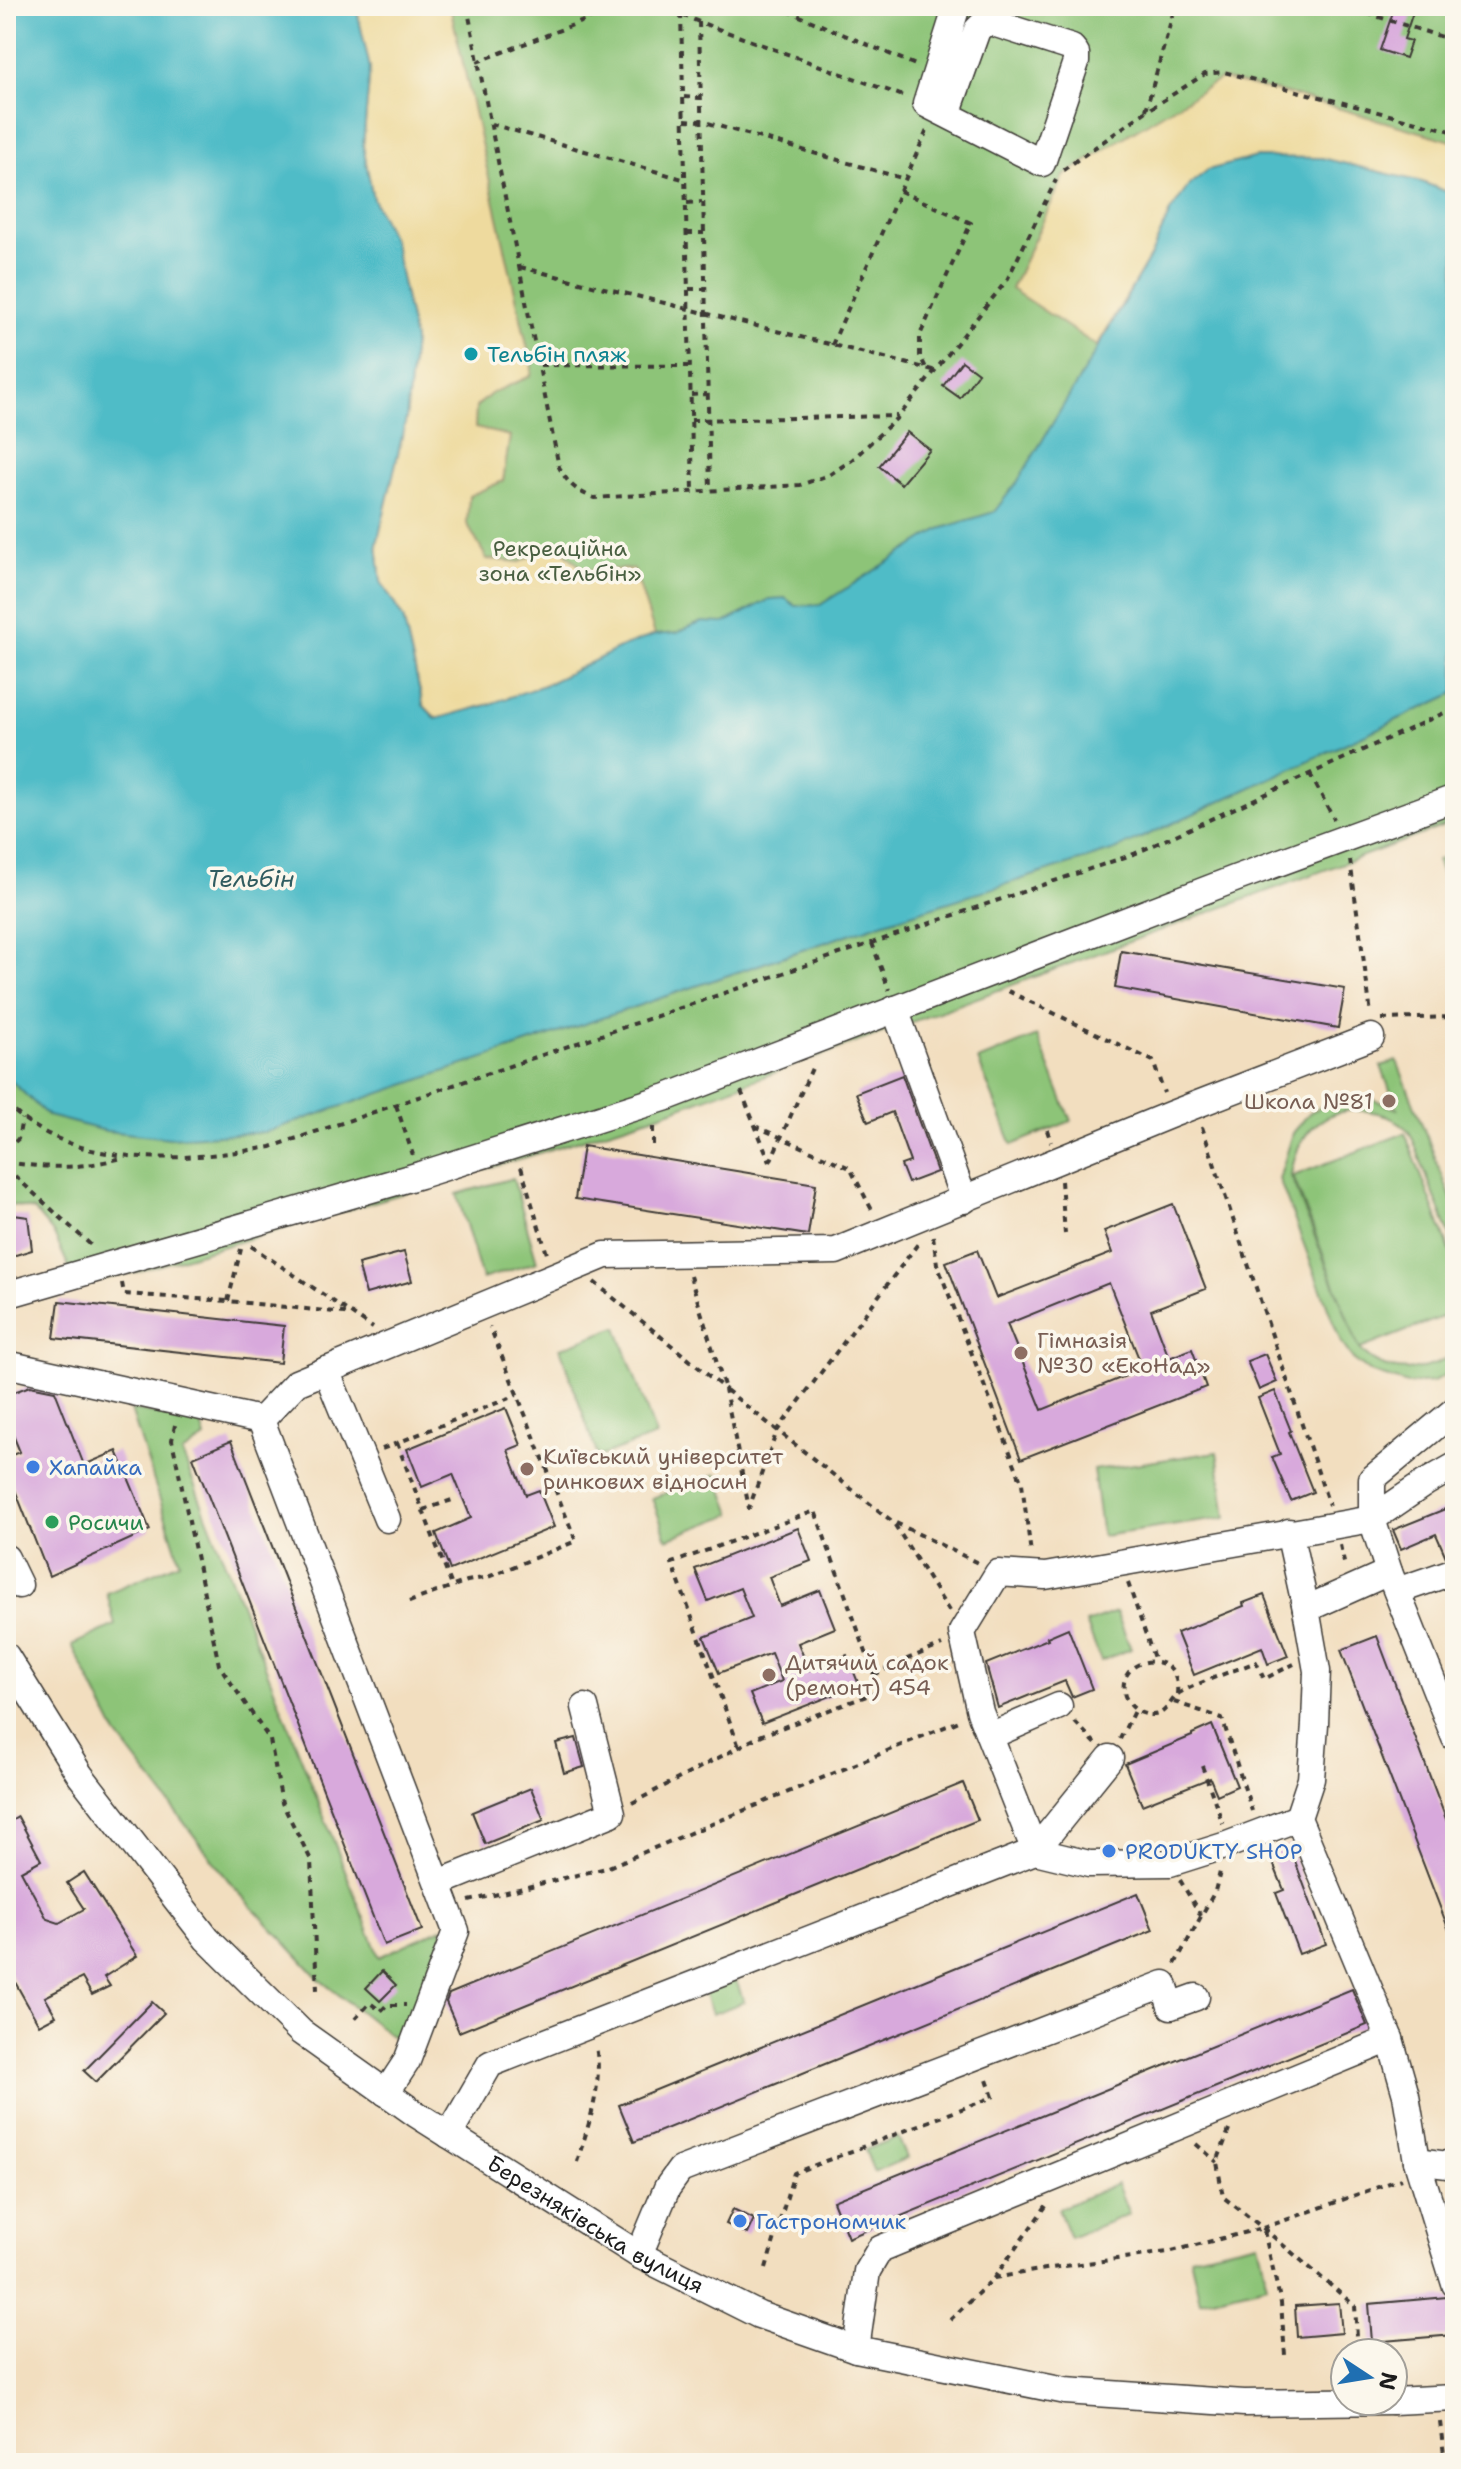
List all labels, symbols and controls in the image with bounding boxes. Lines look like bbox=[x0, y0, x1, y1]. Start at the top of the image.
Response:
place label: Тельбін пляж bbox=[487, 340, 627, 369]
marker: Тельбін пляж bbox=[462, 345, 480, 363]
park label: Рекреаційна зона «Тельбін» bbox=[479, 534, 641, 588]
water label: Тельбін bbox=[208, 863, 294, 895]
place label: Школа №81 bbox=[1244, 1087, 1373, 1116]
marker: Школа №81 bbox=[1380, 1092, 1398, 1110]
place label: Гімназія №30 «ЕкоНад» bbox=[1037, 1326, 1211, 1380]
marker: Гімназія №30 «ЕкоНад» bbox=[1012, 1344, 1030, 1362]
place label: Київський університет ринкових відносин bbox=[543, 1442, 784, 1496]
place label: Хапайка bbox=[49, 1453, 142, 1482]
marker: Хапайка bbox=[24, 1458, 42, 1476]
marker: Київський університет ринкових відносин bbox=[518, 1460, 536, 1478]
place label: Росичи bbox=[68, 1508, 144, 1537]
marker: Росичи bbox=[43, 1513, 61, 1531]
place label: Дитячий садок (ремонт) 454 bbox=[785, 1648, 949, 1702]
marker: Дитячий садок (ремонт) 454 bbox=[760, 1666, 778, 1684]
place label: PRODUKTY SHOP bbox=[1125, 1837, 1303, 1866]
marker: PRODUKTY SHOP bbox=[1100, 1842, 1118, 1860]
street label: Березняківська вулиця bbox=[482, 2149, 709, 2300]
place label: Гастрономчик bbox=[756, 2207, 907, 2236]
marker: Гастрономчик bbox=[731, 2212, 749, 2230]
north arrow bbox=[1329, 2337, 1409, 2417]
text: N bbox=[1372, 2370, 1404, 2393]

